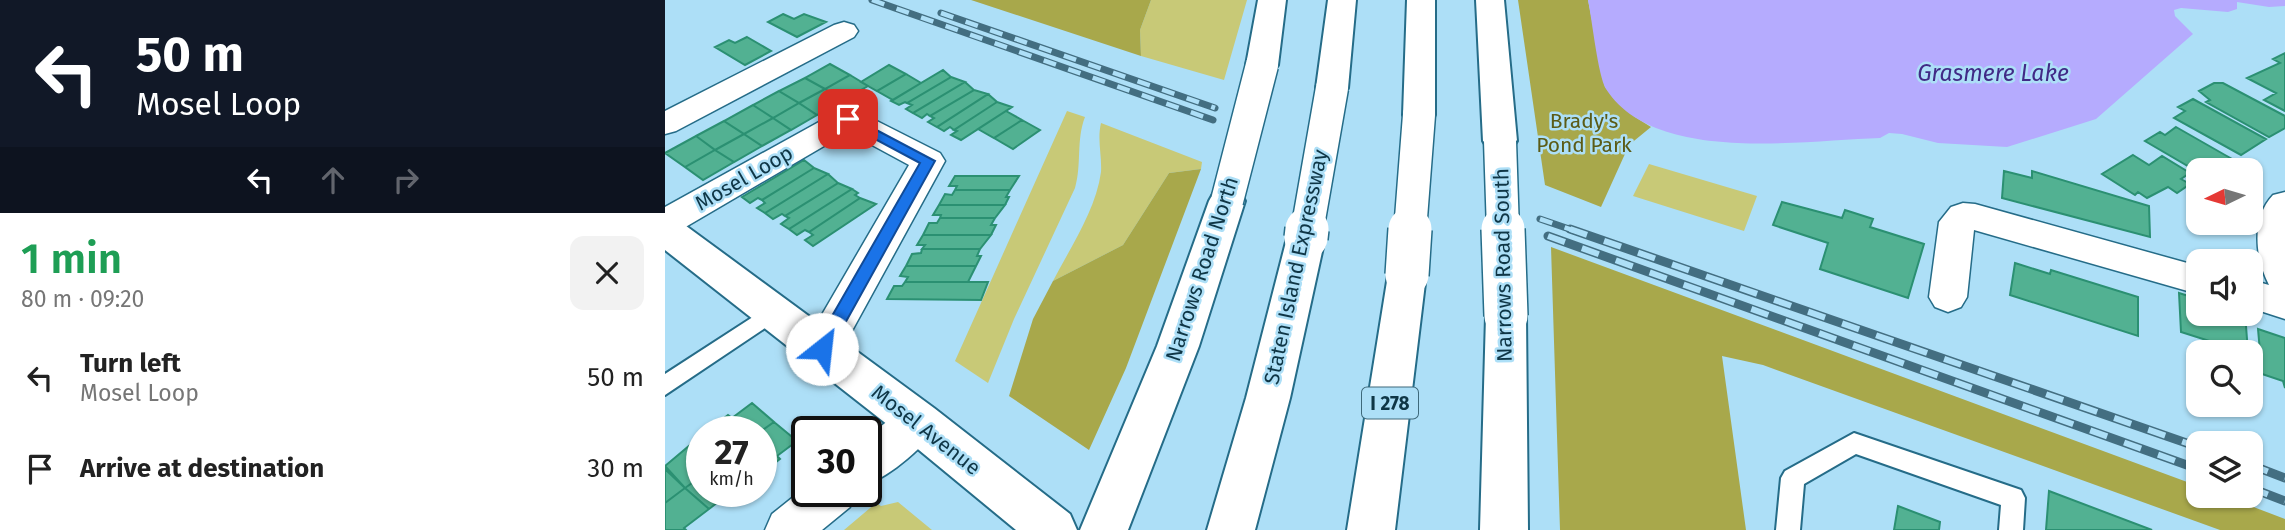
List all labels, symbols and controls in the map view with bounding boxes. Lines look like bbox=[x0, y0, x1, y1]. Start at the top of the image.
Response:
text: 50 m bbox=[136, 25, 244, 84]
icon: left bbox=[21, 28, 112, 119]
water label: Grasmere Lake bbox=[1917, 59, 2069, 87]
text: Mosel Loop bbox=[136, 85, 301, 123]
pin bbox=[818, 89, 878, 149]
icon: arrive bbox=[829, 100, 867, 138]
park label: Brady's Pond Park bbox=[1536, 108, 1632, 158]
street label: Mosel Loop bbox=[691, 140, 797, 216]
street label: Staten Island Expressway bbox=[1258, 147, 1334, 387]
north arrow bbox=[2186, 158, 2263, 234]
map controls bbox=[2186, 158, 2263, 508]
icon: left bbox=[241, 161, 279, 199]
icon: ahead bbox=[314, 161, 352, 199]
icon: right bbox=[387, 161, 425, 199]
street label: Narrows Road South bbox=[1488, 168, 1518, 362]
street label: Narrows Road North bbox=[1160, 173, 1244, 365]
text: 1 min bbox=[21, 234, 122, 284]
button: close bbox=[570, 236, 644, 310]
button: sound bbox=[2186, 249, 2263, 326]
text: 80 m · 09:20 bbox=[21, 285, 144, 313]
position arrow bbox=[785, 312, 859, 386]
button: search bbox=[2186, 340, 2263, 417]
text: Turn left bbox=[80, 348, 181, 379]
icon: left bbox=[21, 359, 59, 397]
text: 50 m bbox=[587, 362, 644, 393]
text: Mosel Loop bbox=[80, 379, 199, 407]
street label: Mosel Avenue bbox=[866, 379, 986, 481]
road number: I 278 bbox=[1362, 388, 1418, 418]
speed limit sign: 30 bbox=[791, 416, 882, 507]
text: 27 bbox=[714, 431, 749, 473]
button: layers bbox=[2186, 431, 2263, 508]
icon: arrive bbox=[21, 450, 59, 488]
text: Arrive at destination bbox=[80, 453, 324, 484]
text: 30 m bbox=[587, 453, 644, 484]
text: km/h bbox=[709, 468, 754, 490]

